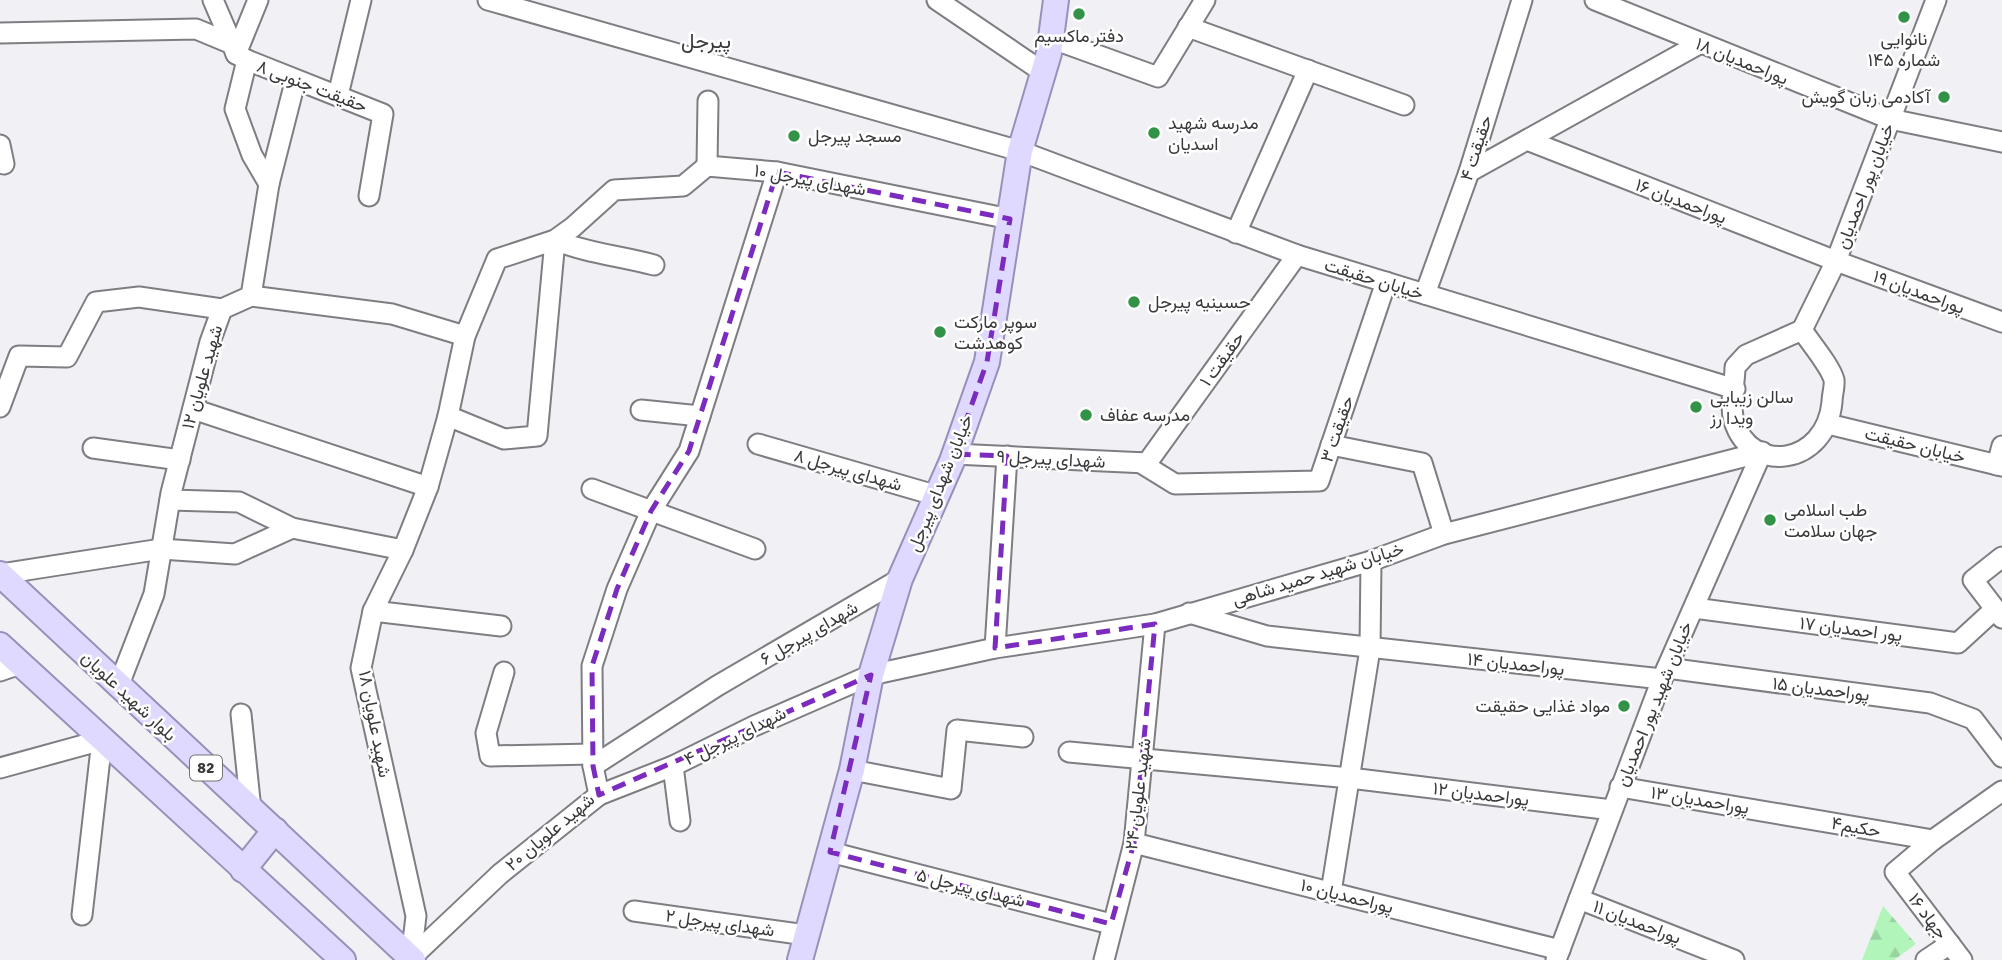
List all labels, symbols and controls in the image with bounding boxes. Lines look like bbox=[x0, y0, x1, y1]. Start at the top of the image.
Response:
marker: دفتر ماکسیم bbox=[1071, 6, 1087, 22]
marker: نانوایی شماره ۱۴۵ bbox=[1896, 9, 1912, 25]
place label: دفتر ماکسیم bbox=[1034, 25, 1124, 48]
district label: پیرجل bbox=[681, 28, 731, 55]
place label: نانوایی شماره ۱۴۵ bbox=[1868, 28, 1940, 71]
street label: پوراحمدیان ۱۸ bbox=[1692, 32, 1792, 90]
street label: حقیقت جنوبی ۸ bbox=[254, 55, 370, 117]
place label: آکادمی زبان گویش bbox=[1802, 86, 1932, 108]
marker: آکادمی زبان گویش bbox=[1936, 89, 1952, 105]
place label: مدرسه شهید اسدیان bbox=[1168, 112, 1259, 155]
street label: حقیقت ۴ bbox=[1455, 113, 1497, 183]
street label: خیابان پور احمدیان bbox=[1831, 120, 1900, 252]
place label: مسجد پیرجل bbox=[808, 125, 902, 148]
marker: مدرسه شهید اسدیان bbox=[1146, 125, 1162, 141]
marker: مسجد پیرجل bbox=[786, 128, 802, 144]
street label: شهدای پیرجل ۱۰ bbox=[752, 159, 868, 202]
street label: پوراحمدیان ۱۶ bbox=[1632, 174, 1730, 229]
street label: خیابان حقیقت bbox=[1322, 253, 1426, 305]
street label: پوراحمدیان ۱۹ bbox=[1870, 265, 1968, 320]
place label: حسینیه پیرجل bbox=[1148, 291, 1251, 314]
marker: حسینیه پیرجل bbox=[1126, 294, 1142, 310]
place label: سوپر مارکت کوهدشت bbox=[954, 311, 1037, 354]
street label: شهید علویان ۱۲ bbox=[177, 322, 227, 432]
marker: سوپر مارکت کوهدشت bbox=[932, 324, 948, 340]
street label: حقیقت ۱ bbox=[1195, 327, 1249, 391]
place label: سالن زیبایی ویدا رز bbox=[1709, 386, 1794, 429]
street label: حقیقت ۳ bbox=[1315, 393, 1359, 465]
marker: سالن زیبایی ویدا رز bbox=[1688, 399, 1704, 415]
place label: مدرسه عفاف bbox=[1100, 404, 1190, 426]
marker: مدرسه عفاف bbox=[1078, 407, 1094, 423]
street label: خیابان شهدای پیرجل bbox=[902, 411, 978, 555]
street label: خیابان حقیقت bbox=[1863, 422, 1967, 468]
street label: شهدای پیرجل ۸ bbox=[791, 444, 904, 497]
street label: شهدای پیرجل ۹ bbox=[996, 445, 1106, 474]
place label: طب اسلامی جهان سلامت bbox=[1784, 499, 1877, 542]
marker: طب اسلامی جهان سلامت bbox=[1762, 512, 1778, 528]
street label: خیابان شهید حمید شاهی bbox=[1230, 537, 1406, 611]
street label: شهدای پیرجل ۶ bbox=[756, 596, 862, 671]
street label: پور احمدیان ۱۷ bbox=[1798, 612, 1904, 647]
street label: خیابان شهید پور احمدیان bbox=[1611, 618, 1698, 790]
street label: بلوار شهید علویان bbox=[77, 646, 181, 746]
street label: پوراحمدیان ۱۴ bbox=[1466, 648, 1566, 681]
street label: شهید علویان ۱۸ bbox=[354, 669, 396, 779]
street label: پوراحمدیان ۱۵ bbox=[1771, 672, 1871, 707]
place label: مواد غذایی حقیقت bbox=[1476, 695, 1610, 717]
marker: مواد غذایی حقیقت bbox=[1616, 698, 1632, 714]
street label: شهدای پیرجل ۴ bbox=[680, 702, 790, 771]
street label: شهید علویان ۲۴ bbox=[1120, 737, 1156, 851]
road number: 82 bbox=[190, 755, 222, 780]
street label: پوراحمدیان ۱۲ bbox=[1432, 777, 1530, 812]
street label: پوراحمدیان ۱۳ bbox=[1649, 781, 1751, 820]
street label: شهید علویان ۲۰ bbox=[501, 788, 599, 876]
street label: حکیم۴ bbox=[1830, 812, 1882, 843]
street label: شهدای پیرجل ۵ bbox=[914, 864, 1028, 913]
street label: پوراحمدیان ۱۰ bbox=[1298, 874, 1396, 919]
street label: جهاد ۱۶ bbox=[1903, 889, 1953, 943]
street label: پوراحمدیان ۱۱ bbox=[1590, 895, 1684, 950]
street label: شهدای پیرجل ۲ bbox=[664, 904, 776, 943]

